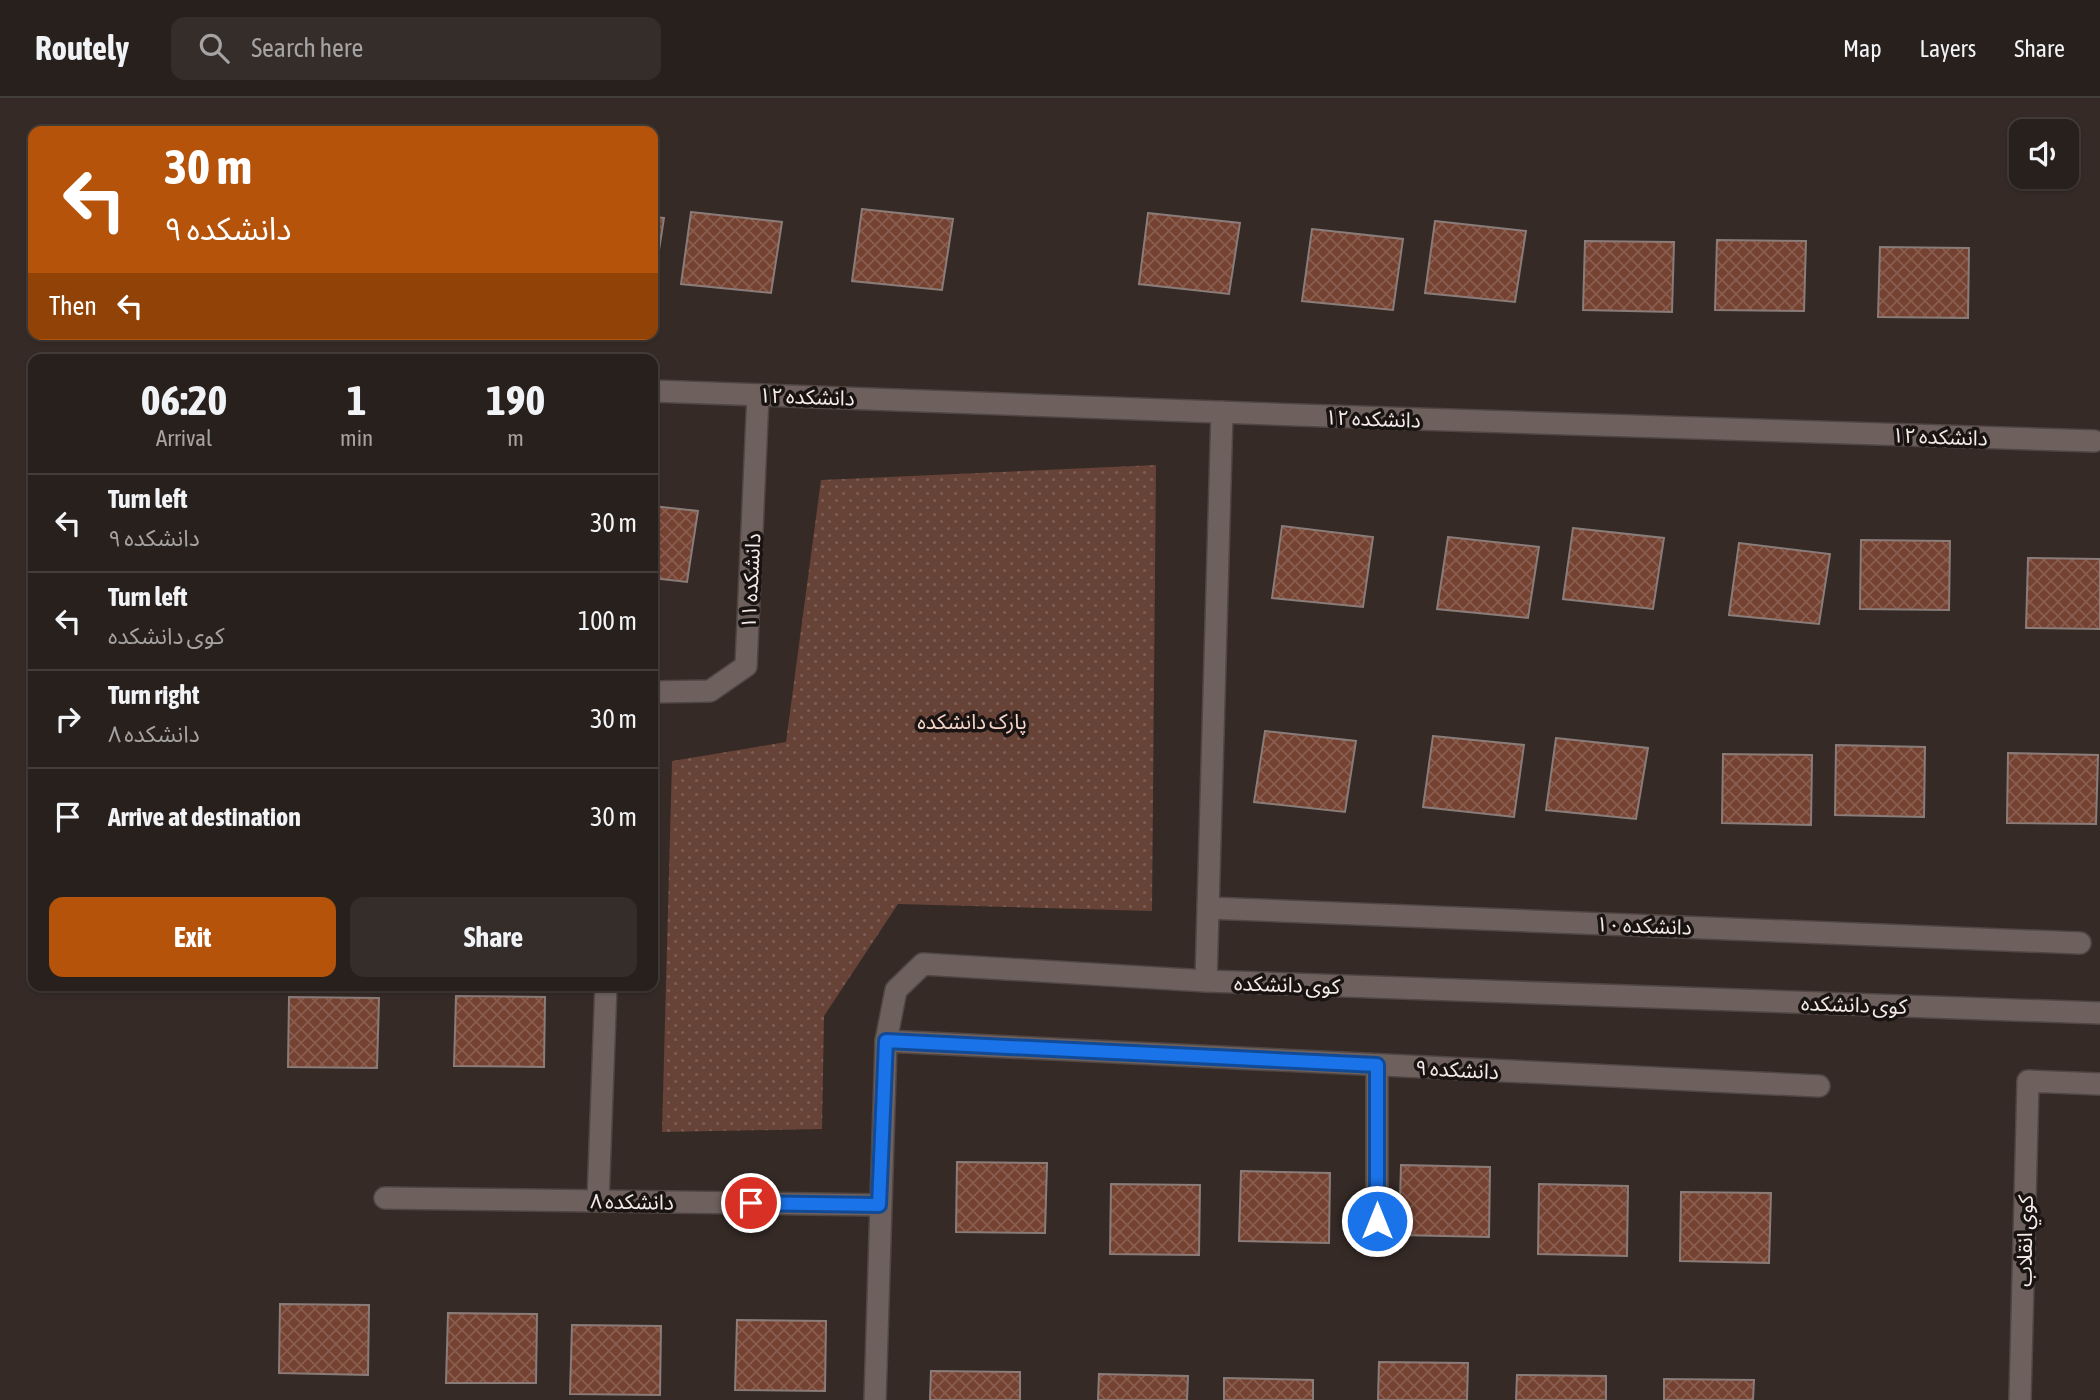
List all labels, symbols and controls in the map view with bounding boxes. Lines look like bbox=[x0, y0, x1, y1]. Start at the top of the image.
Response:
search box bbox=[171, 17, 661, 80]
text: Routely bbox=[35, 29, 129, 67]
icon: search bbox=[195, 29, 233, 67]
text: Search here bbox=[251, 33, 363, 63]
text: Map bbox=[1843, 35, 1882, 62]
text: Layers bbox=[1920, 35, 1976, 62]
text: Share bbox=[2014, 35, 2065, 62]
map controls bbox=[2009, 119, 2079, 189]
button: sound bbox=[2009, 119, 2079, 189]
text: 30 m bbox=[164, 138, 252, 194]
icon: left bbox=[49, 154, 140, 245]
text: دانشکده ۹ bbox=[164, 210, 292, 247]
icon: left bbox=[111, 287, 149, 325]
text: Then bbox=[49, 291, 97, 321]
text: 06:20 bbox=[141, 376, 227, 424]
text: 1 bbox=[347, 376, 366, 424]
text: 190 bbox=[486, 376, 545, 424]
street label: دانشکده ۱۲ bbox=[759, 382, 855, 410]
street label: دانشکده ۱۲ bbox=[1325, 404, 1421, 432]
street label: دانشکده ۱۲ bbox=[1892, 422, 1988, 450]
text: Arrival bbox=[156, 425, 212, 451]
text: min bbox=[340, 425, 373, 451]
text: m bbox=[507, 425, 524, 451]
text: Turn left bbox=[108, 484, 188, 514]
icon: left bbox=[49, 504, 87, 542]
text: 30 m bbox=[590, 508, 637, 538]
text: دانشکده ۹ bbox=[108, 525, 200, 551]
street label: دانشکده ۱۱ bbox=[736, 533, 764, 629]
text: Turn left bbox=[108, 582, 188, 612]
icon: left bbox=[49, 602, 87, 640]
text: 100 m bbox=[578, 606, 637, 636]
text: کوی دانشکده bbox=[108, 623, 224, 649]
text: Turn right bbox=[108, 680, 199, 710]
icon: right bbox=[49, 700, 87, 738]
text: 30 m bbox=[590, 704, 637, 734]
park label: پارک دانشکده bbox=[917, 709, 1027, 735]
text: دانشکده ۸ bbox=[108, 721, 200, 747]
icon: arrive bbox=[49, 798, 87, 836]
text: Arrive at destination bbox=[108, 802, 301, 832]
text: 30 m bbox=[590, 802, 637, 832]
button: Exit bbox=[49, 897, 336, 977]
button: Share bbox=[350, 897, 637, 977]
street label: دانشکده ۱۰ bbox=[1596, 911, 1692, 939]
street label: کوی دانشکده bbox=[1233, 970, 1341, 999]
street label: کوی دانشکده bbox=[1800, 990, 1908, 1019]
street label: دانشکده ۹ bbox=[1415, 1055, 1499, 1083]
pin bbox=[721, 1173, 781, 1233]
icon: arrive bbox=[732, 1184, 770, 1222]
position arrow bbox=[1340, 1184, 1414, 1258]
street label: دانشکده ۸ bbox=[590, 1188, 674, 1214]
street label: كوي انقلاب bbox=[2011, 1195, 2042, 1287]

